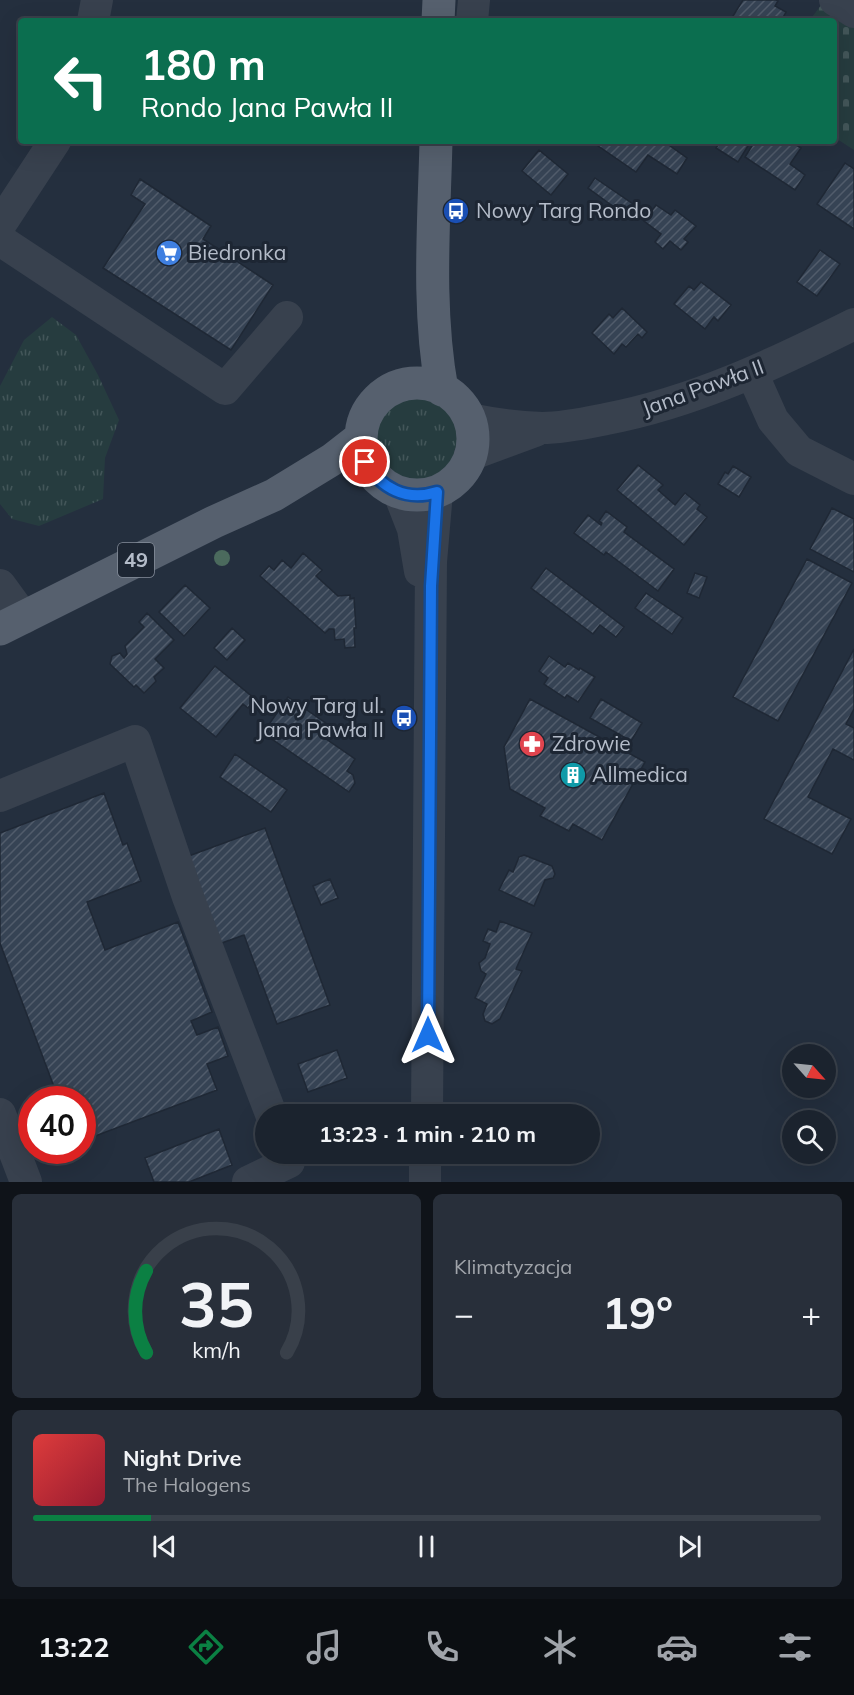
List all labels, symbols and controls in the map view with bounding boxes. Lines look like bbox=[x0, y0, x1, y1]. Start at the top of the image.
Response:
text: 180 m bbox=[141, 38, 266, 91]
icon: left bbox=[42, 42, 120, 120]
text: Rondo Jana Pawła II bbox=[141, 90, 394, 124]
bus stop icon: Nowy Targ Rondo bbox=[441, 196, 471, 226]
place label: Nowy Targ Rondo bbox=[476, 197, 651, 223]
supermarket icon: Biedronka bbox=[154, 238, 184, 268]
place label: Biedronka bbox=[188, 239, 286, 265]
street label: Jana Pawła II bbox=[638, 353, 767, 421]
pin bbox=[339, 436, 390, 487]
icon: arrive bbox=[348, 445, 381, 478]
road number: 49 bbox=[118, 543, 154, 577]
place label: Nowy Targ ul. Jana Pawła II bbox=[250, 692, 384, 742]
bus stop icon: Nowy Targ ul. Jana Pawła II bbox=[389, 703, 419, 733]
pharmacy icon: Zdrowie bbox=[517, 729, 547, 759]
place label: Zdrowie bbox=[552, 730, 631, 756]
building icon: Allmedica bbox=[558, 760, 588, 790]
place label: Allmedica bbox=[592, 761, 688, 787]
position arrow bbox=[396, 1003, 460, 1067]
north arrow bbox=[782, 1044, 836, 1098]
map controls bbox=[782, 1044, 836, 1164]
speed limit sign: 40 bbox=[18, 1086, 96, 1164]
button: search bbox=[782, 1110, 836, 1164]
text: 13:23 · 1 min · 210 m bbox=[319, 1120, 536, 1148]
text: Klimatyzacja bbox=[454, 1254, 572, 1279]
text: 35 bbox=[179, 1264, 254, 1343]
text: 19° bbox=[602, 1284, 673, 1340]
text: − bbox=[454, 1293, 474, 1334]
text: + bbox=[801, 1293, 821, 1334]
text: km/h bbox=[192, 1336, 241, 1363]
text: Night Drive bbox=[123, 1444, 242, 1472]
text: The Halogens bbox=[123, 1472, 251, 1497]
icon: previous bbox=[148, 1530, 181, 1563]
icon: pause bbox=[410, 1530, 443, 1563]
icon: next bbox=[673, 1530, 706, 1563]
icon: directions bbox=[185, 1626, 227, 1668]
icon: music bbox=[303, 1626, 345, 1668]
icon: phone bbox=[421, 1626, 463, 1668]
icon: climate bbox=[539, 1626, 581, 1668]
icon: car bbox=[656, 1626, 698, 1668]
icon: filters bbox=[774, 1626, 816, 1668]
text: 13:22 bbox=[38, 1630, 109, 1664]

